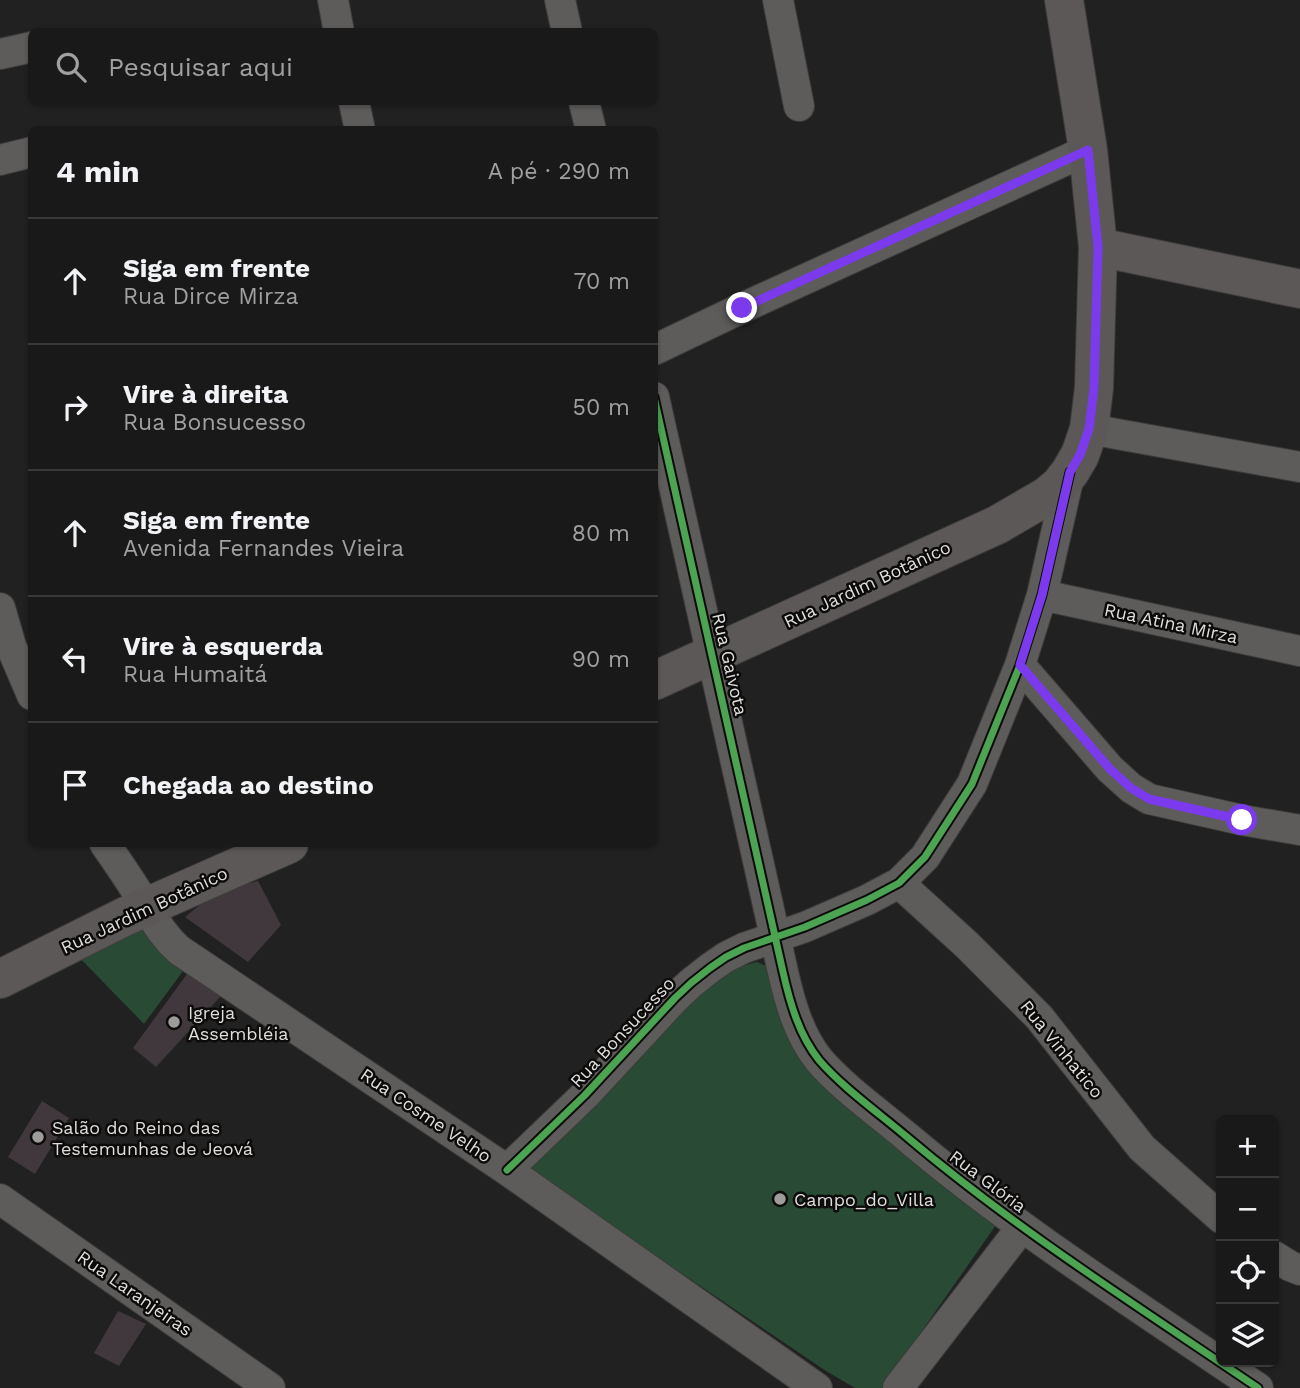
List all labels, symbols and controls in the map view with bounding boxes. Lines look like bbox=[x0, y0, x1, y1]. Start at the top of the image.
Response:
search box bbox=[28, 28, 658, 105]
icon: search bbox=[52, 48, 90, 86]
text: Pesquisar aqui bbox=[108, 52, 293, 82]
text: 4 min bbox=[56, 154, 140, 189]
text: A pé · 290 m bbox=[488, 158, 630, 185]
text: Siga em frente bbox=[123, 253, 310, 283]
icon: ahead bbox=[56, 262, 94, 300]
text: 70 m bbox=[573, 268, 630, 295]
text: Rua Dirce Mirza bbox=[123, 283, 299, 310]
route end bbox=[726, 292, 757, 323]
text: Vire à direita bbox=[123, 379, 288, 409]
icon: right bbox=[56, 388, 94, 426]
text: 50 m bbox=[573, 394, 630, 421]
text: Rua Bonsucesso bbox=[123, 409, 306, 436]
text: Siga em frente bbox=[123, 505, 310, 535]
icon: ahead bbox=[56, 514, 94, 552]
text: 80 m bbox=[572, 520, 630, 547]
text: Avenida Fernandes Vieira bbox=[123, 535, 404, 562]
street label: Rua Jardim Botânico bbox=[780, 536, 954, 632]
street label: Rua Atina Mirza bbox=[1102, 599, 1240, 647]
street label: Rua Gaivota bbox=[708, 611, 752, 717]
text: Vire à esquerda bbox=[123, 631, 323, 661]
icon: left bbox=[56, 640, 94, 678]
text: 90 m bbox=[572, 646, 630, 673]
text: Rua Humaitá bbox=[123, 661, 267, 688]
icon: arrive bbox=[56, 766, 94, 804]
text: Chegada ao destino bbox=[123, 770, 374, 800]
route start bbox=[1226, 804, 1257, 835]
street label: Rua Jardim Botânico bbox=[57, 862, 231, 958]
street label: Rua Bonsucesso bbox=[565, 972, 679, 1092]
street label: Rua Vinhatico bbox=[1016, 996, 1108, 1102]
place label: Igreja Assembléia bbox=[188, 1002, 288, 1044]
marker: Igreja Assembléia bbox=[166, 1014, 182, 1030]
street label: Rua Cosme Velho bbox=[357, 1063, 495, 1167]
map controls bbox=[1216, 1115, 1279, 1367]
button: + bbox=[1216, 1115, 1279, 1178]
place label: Salão do Reino das Testemunhas de Jeová bbox=[52, 1117, 253, 1159]
marker: Salão do Reino das Testemunhas de Jeová bbox=[30, 1129, 46, 1145]
street label: Rua Glória bbox=[946, 1145, 1030, 1217]
button: − bbox=[1216, 1178, 1279, 1241]
place label: Campo_do_Villa bbox=[794, 1189, 934, 1210]
marker: Campo_do_Villa bbox=[772, 1191, 788, 1207]
button: locate bbox=[1216, 1241, 1279, 1304]
street label: Rua Laranjeiras bbox=[74, 1246, 196, 1340]
button: layers bbox=[1216, 1304, 1279, 1367]

